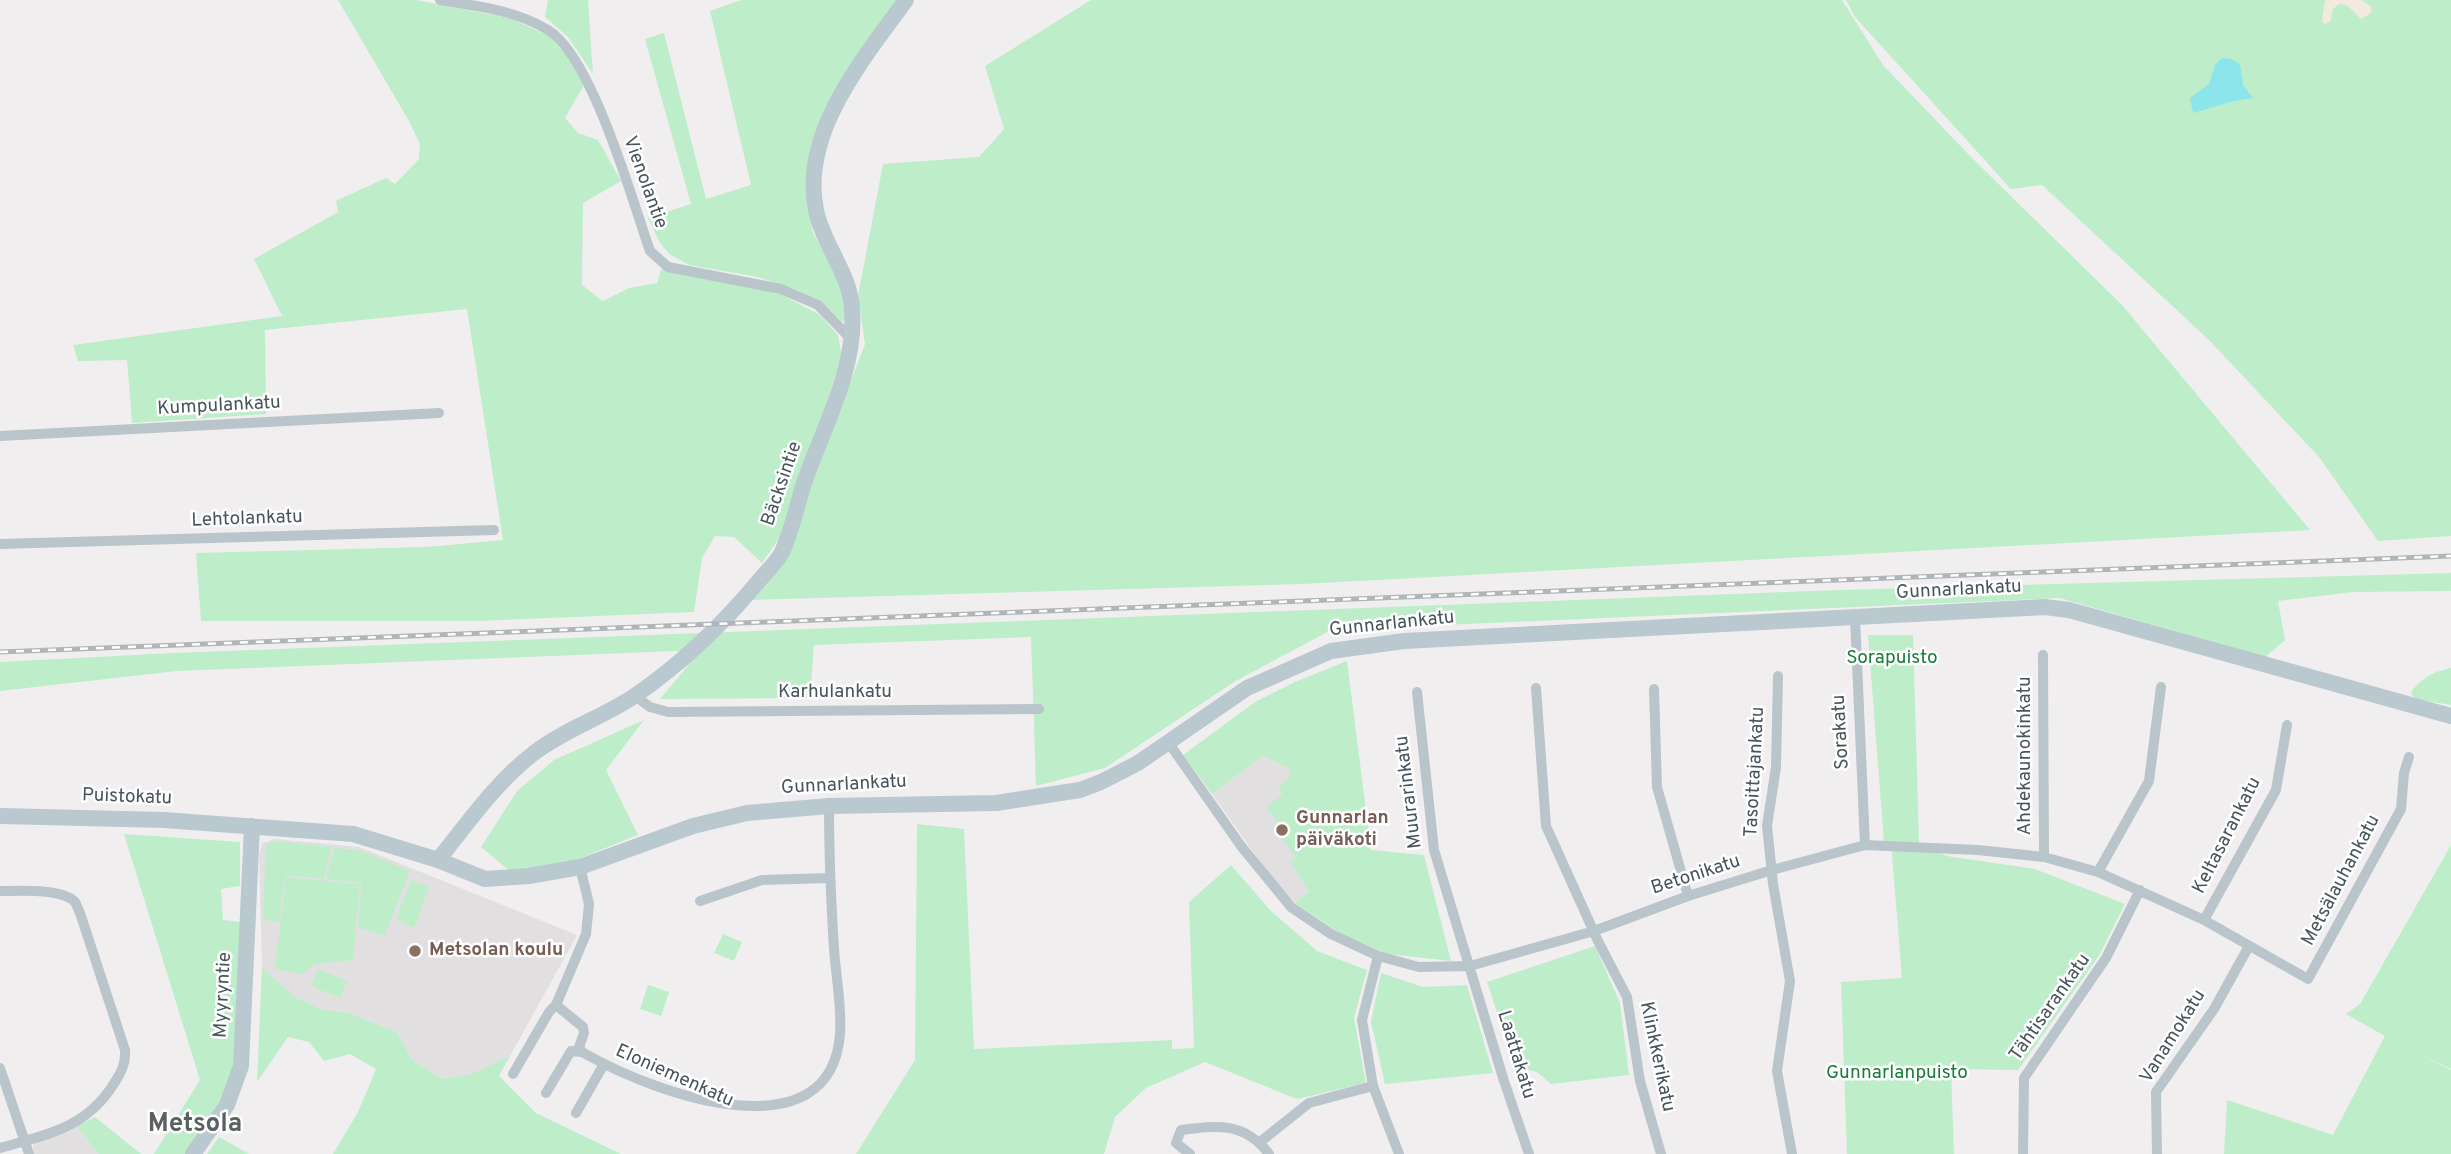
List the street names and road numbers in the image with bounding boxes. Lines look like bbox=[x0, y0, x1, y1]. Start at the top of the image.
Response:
street label: Vienolantie bbox=[617, 134, 671, 232]
street label: Kumpulankatu bbox=[157, 392, 281, 422]
street label: Bäcksintie bbox=[758, 439, 808, 529]
street label: Lehtolankatu bbox=[191, 507, 303, 533]
street label: Gunnarlankatu bbox=[1896, 576, 2022, 606]
street label: Gunnarlankatu bbox=[1328, 607, 1456, 643]
street label: Ahdekaunokinkatu bbox=[2015, 676, 2037, 836]
street label: Karhulankatu bbox=[778, 682, 892, 704]
street label: Sorakatu bbox=[1829, 694, 1855, 770]
street label: Tasoittajankatu bbox=[1741, 706, 1771, 838]
street label: Muurarinkatu bbox=[1392, 734, 1428, 850]
street label: Gunnarlankatu bbox=[781, 771, 907, 801]
street label: Keltasarankatu bbox=[2189, 774, 2267, 898]
street label: Puistokatu bbox=[82, 785, 172, 811]
street label: Metsälauhankatu bbox=[2298, 812, 2386, 950]
street label: Betonikatu bbox=[1649, 851, 1743, 901]
street label: Tähtisarankatu bbox=[2006, 950, 2096, 1066]
street label: Myyryntie bbox=[210, 951, 238, 1039]
street label: Vanamokatu bbox=[2136, 986, 2212, 1088]
street label: Klinkkerikatu bbox=[1633, 1000, 1679, 1114]
street label: Laattakatu bbox=[1491, 1008, 1539, 1102]
street label: Eloniemenkatu bbox=[611, 1041, 737, 1113]

